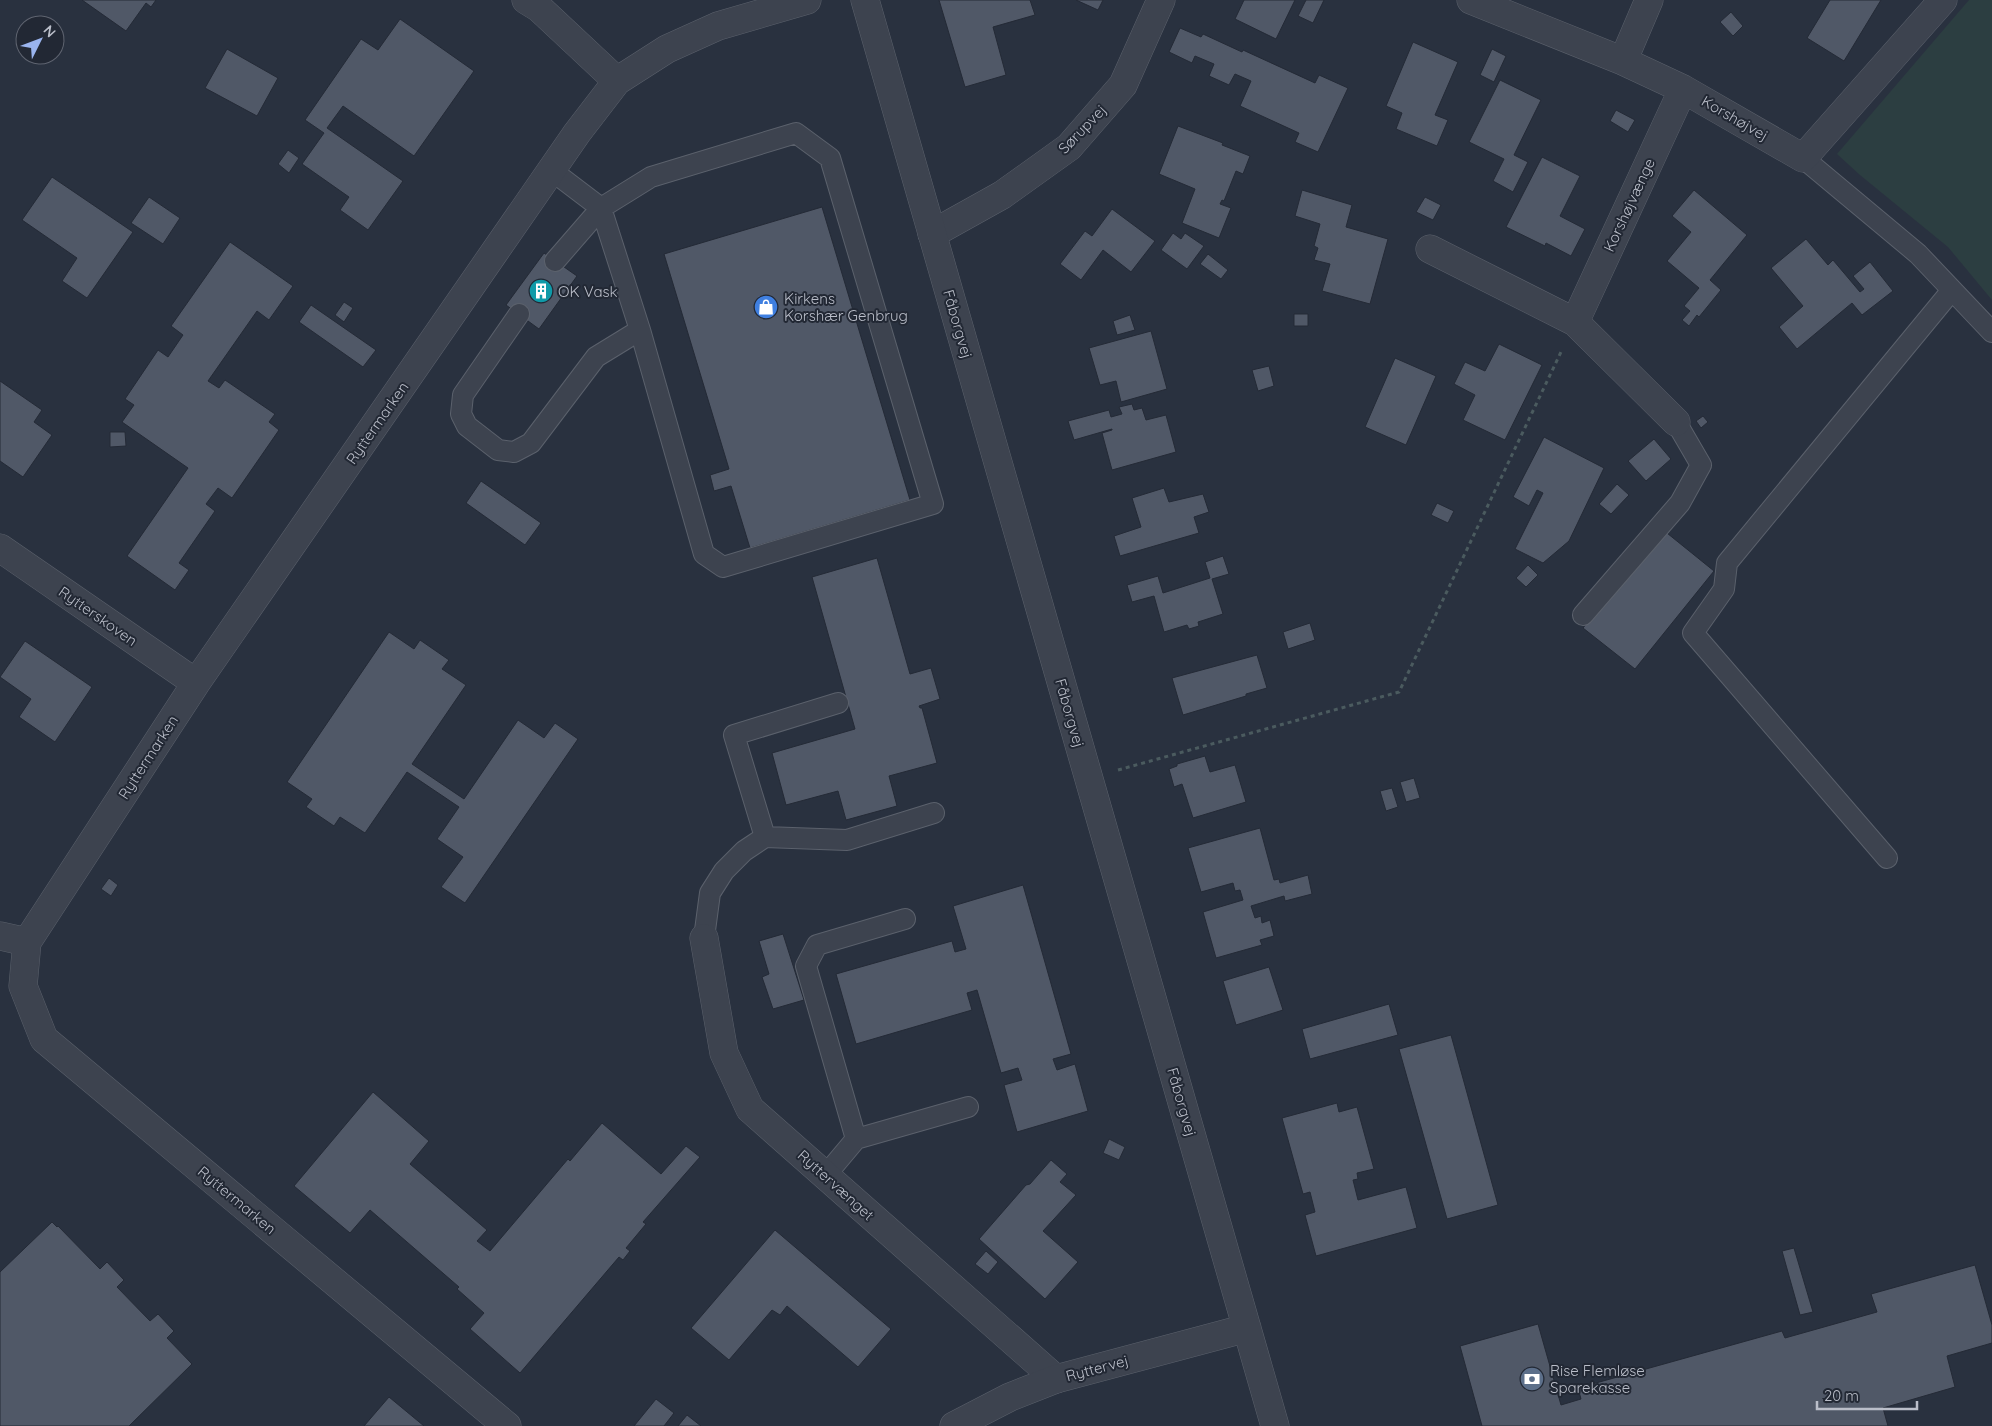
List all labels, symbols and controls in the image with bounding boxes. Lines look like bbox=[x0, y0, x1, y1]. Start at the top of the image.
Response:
north arrow bbox=[15, 15, 65, 65]
text: N bbox=[40, 21, 60, 41]
street label: Korshøjvej bbox=[1698, 91, 1772, 145]
street label: Sørupvej bbox=[1054, 100, 1110, 158]
street label: Korshøjvænge bbox=[1599, 155, 1659, 255]
building icon: OK Vask bbox=[528, 278, 554, 304]
place label: OK Vask bbox=[558, 282, 618, 301]
street label: Fåborgvej bbox=[939, 287, 977, 361]
place label: Kirkens Korshær Genbrug bbox=[784, 289, 908, 325]
shop icon: Kirkens Korshær Genbrug bbox=[753, 294, 779, 320]
street label: Ryttermarken bbox=[342, 378, 412, 468]
street label: Rytterskoven bbox=[55, 582, 141, 650]
street label: Fåborgvej bbox=[1051, 676, 1089, 750]
street label: Ryttermarken bbox=[114, 711, 182, 803]
street label: Fåborgvej bbox=[1163, 1065, 1201, 1139]
street label: Ryttervænget bbox=[794, 1146, 878, 1224]
street label: Ryttermarken bbox=[194, 1162, 280, 1238]
street label: Ryttervej bbox=[1064, 1351, 1130, 1385]
place label: Rise Flemløse Sparekasse bbox=[1550, 1361, 1645, 1397]
bank icon: Rise Flemløse Sparekasse bbox=[1519, 1366, 1545, 1392]
scale bar bbox=[1817, 1378, 1917, 1410]
text: 20 m bbox=[1824, 1386, 1859, 1405]

